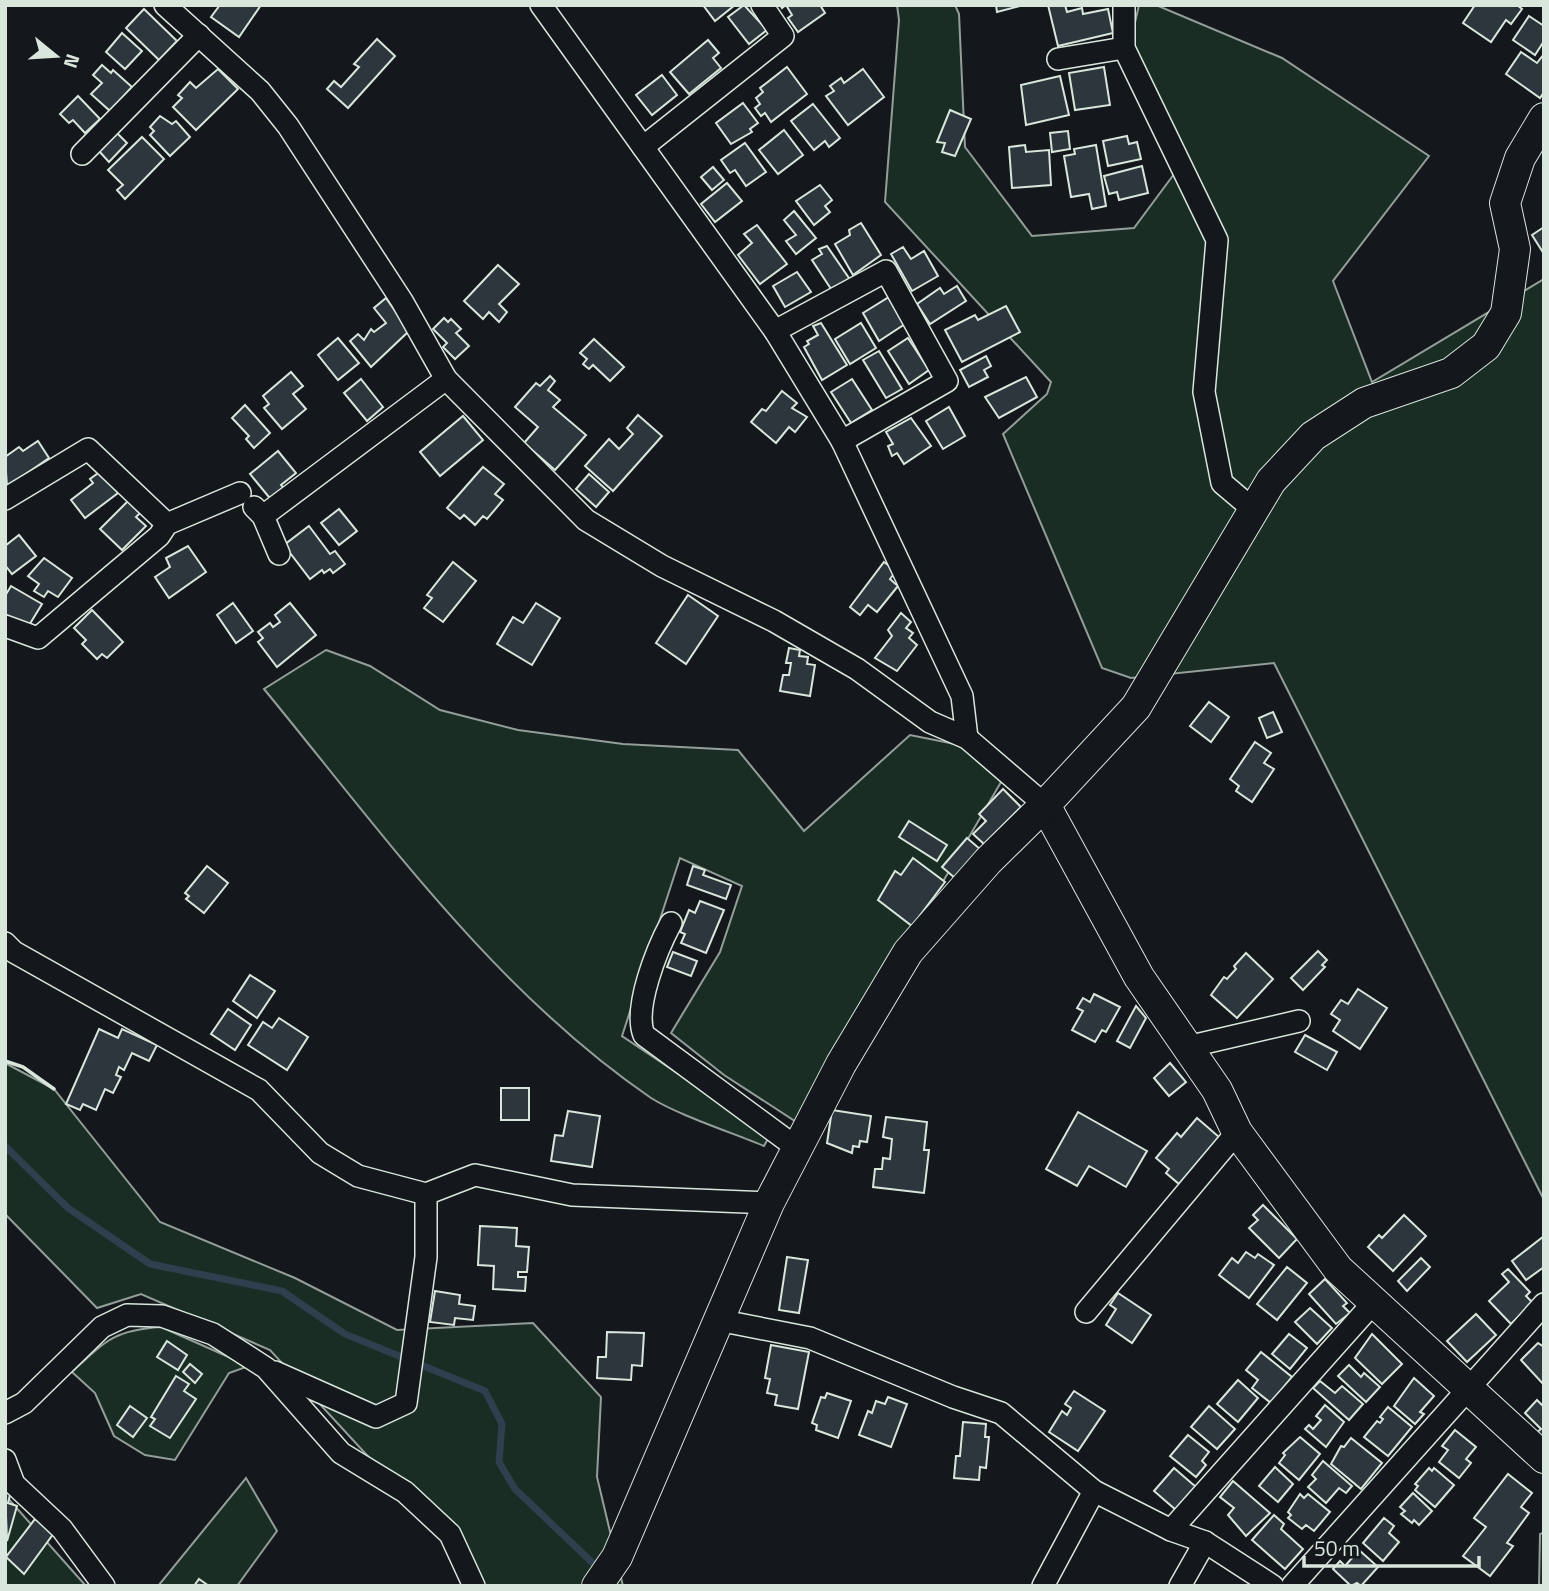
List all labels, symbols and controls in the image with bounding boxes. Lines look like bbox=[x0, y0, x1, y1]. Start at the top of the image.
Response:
north arrow bbox=[21, 21, 91, 91]
text: N bbox=[57, 51, 88, 72]
scale bar bbox=[1304, 1524, 1479, 1568]
text: 50 m bbox=[1314, 1532, 1360, 1564]

